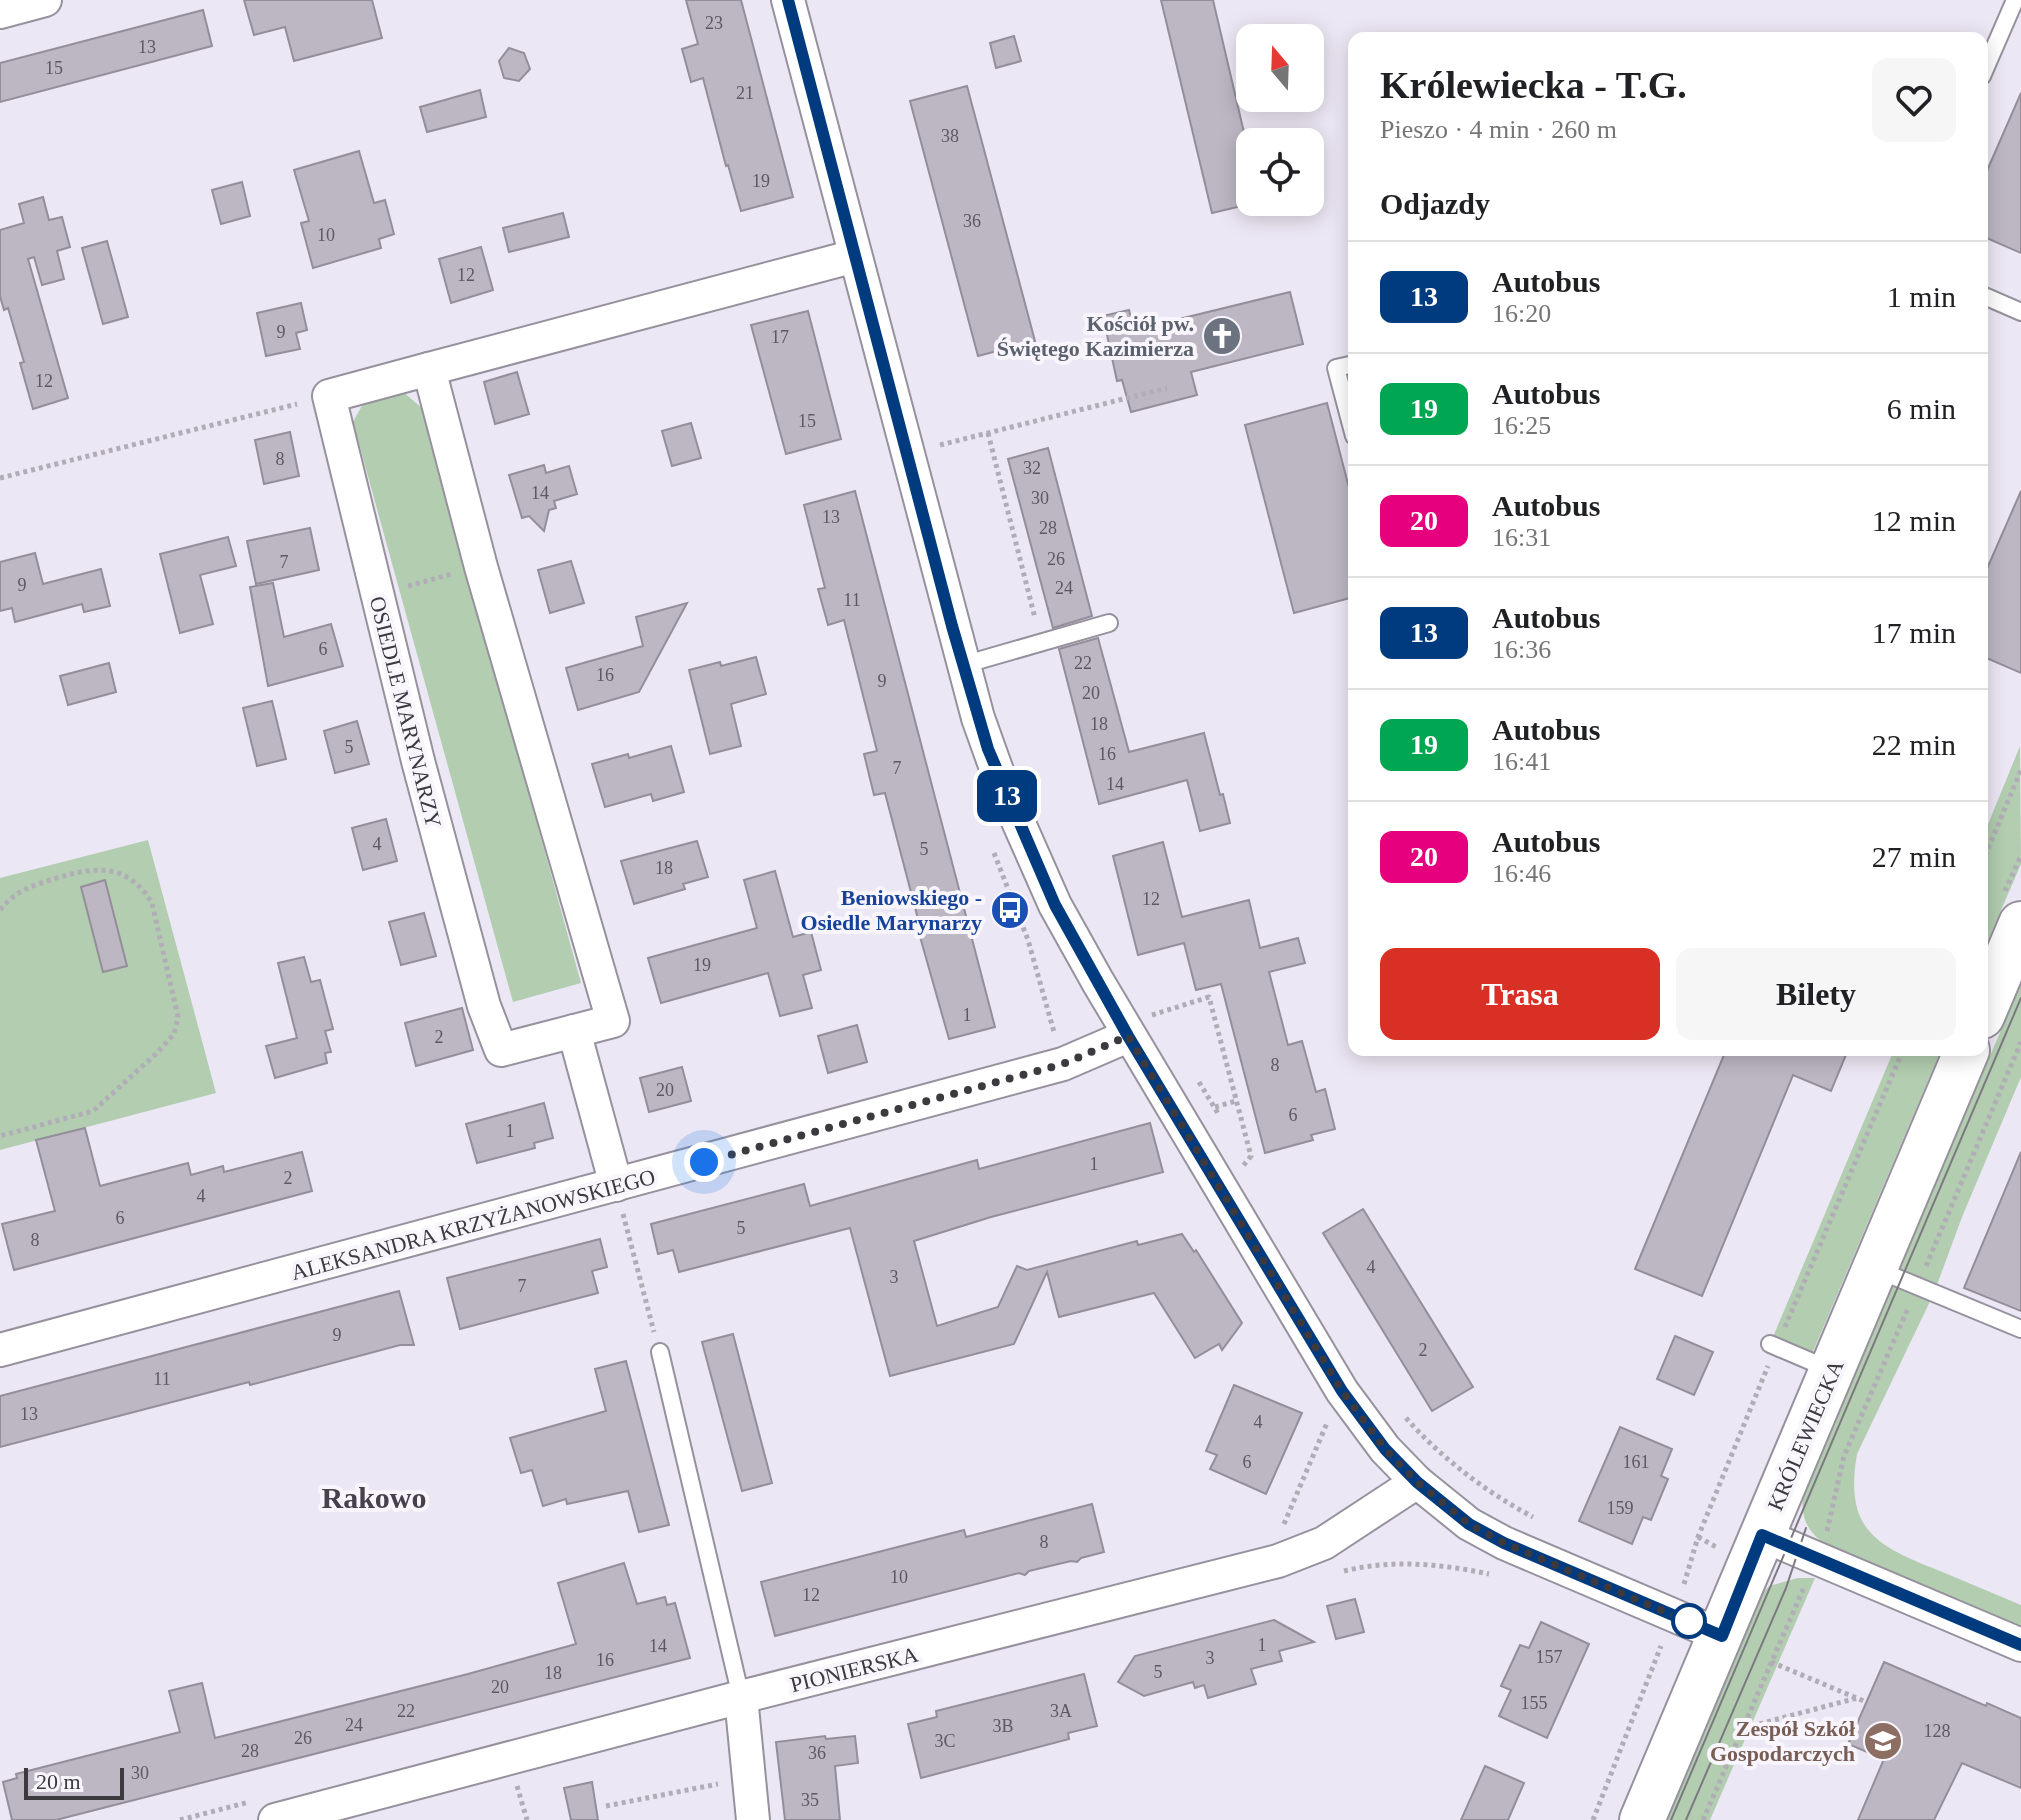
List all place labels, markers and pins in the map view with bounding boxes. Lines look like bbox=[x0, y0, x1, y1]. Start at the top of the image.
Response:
place label: Kościół pw. Świętego Kazimierza bbox=[997, 311, 1194, 361]
church icon: Kościół pw. Świętego Kazimierza bbox=[1201, 315, 1243, 357]
place label: Beniowskiego - Osiedle Marynarzy bbox=[801, 885, 982, 935]
bus stop icon: Beniowskiego - Osiedle Marynarzy bbox=[989, 889, 1031, 931]
unlabelled marker bbox=[1672, 1604, 1706, 1638]
place label: Zespół Szkół Gospodarczych bbox=[1710, 1716, 1855, 1766]
school or university icon: Zespół Szkół Gospodarczych bbox=[1862, 1720, 1904, 1762]

